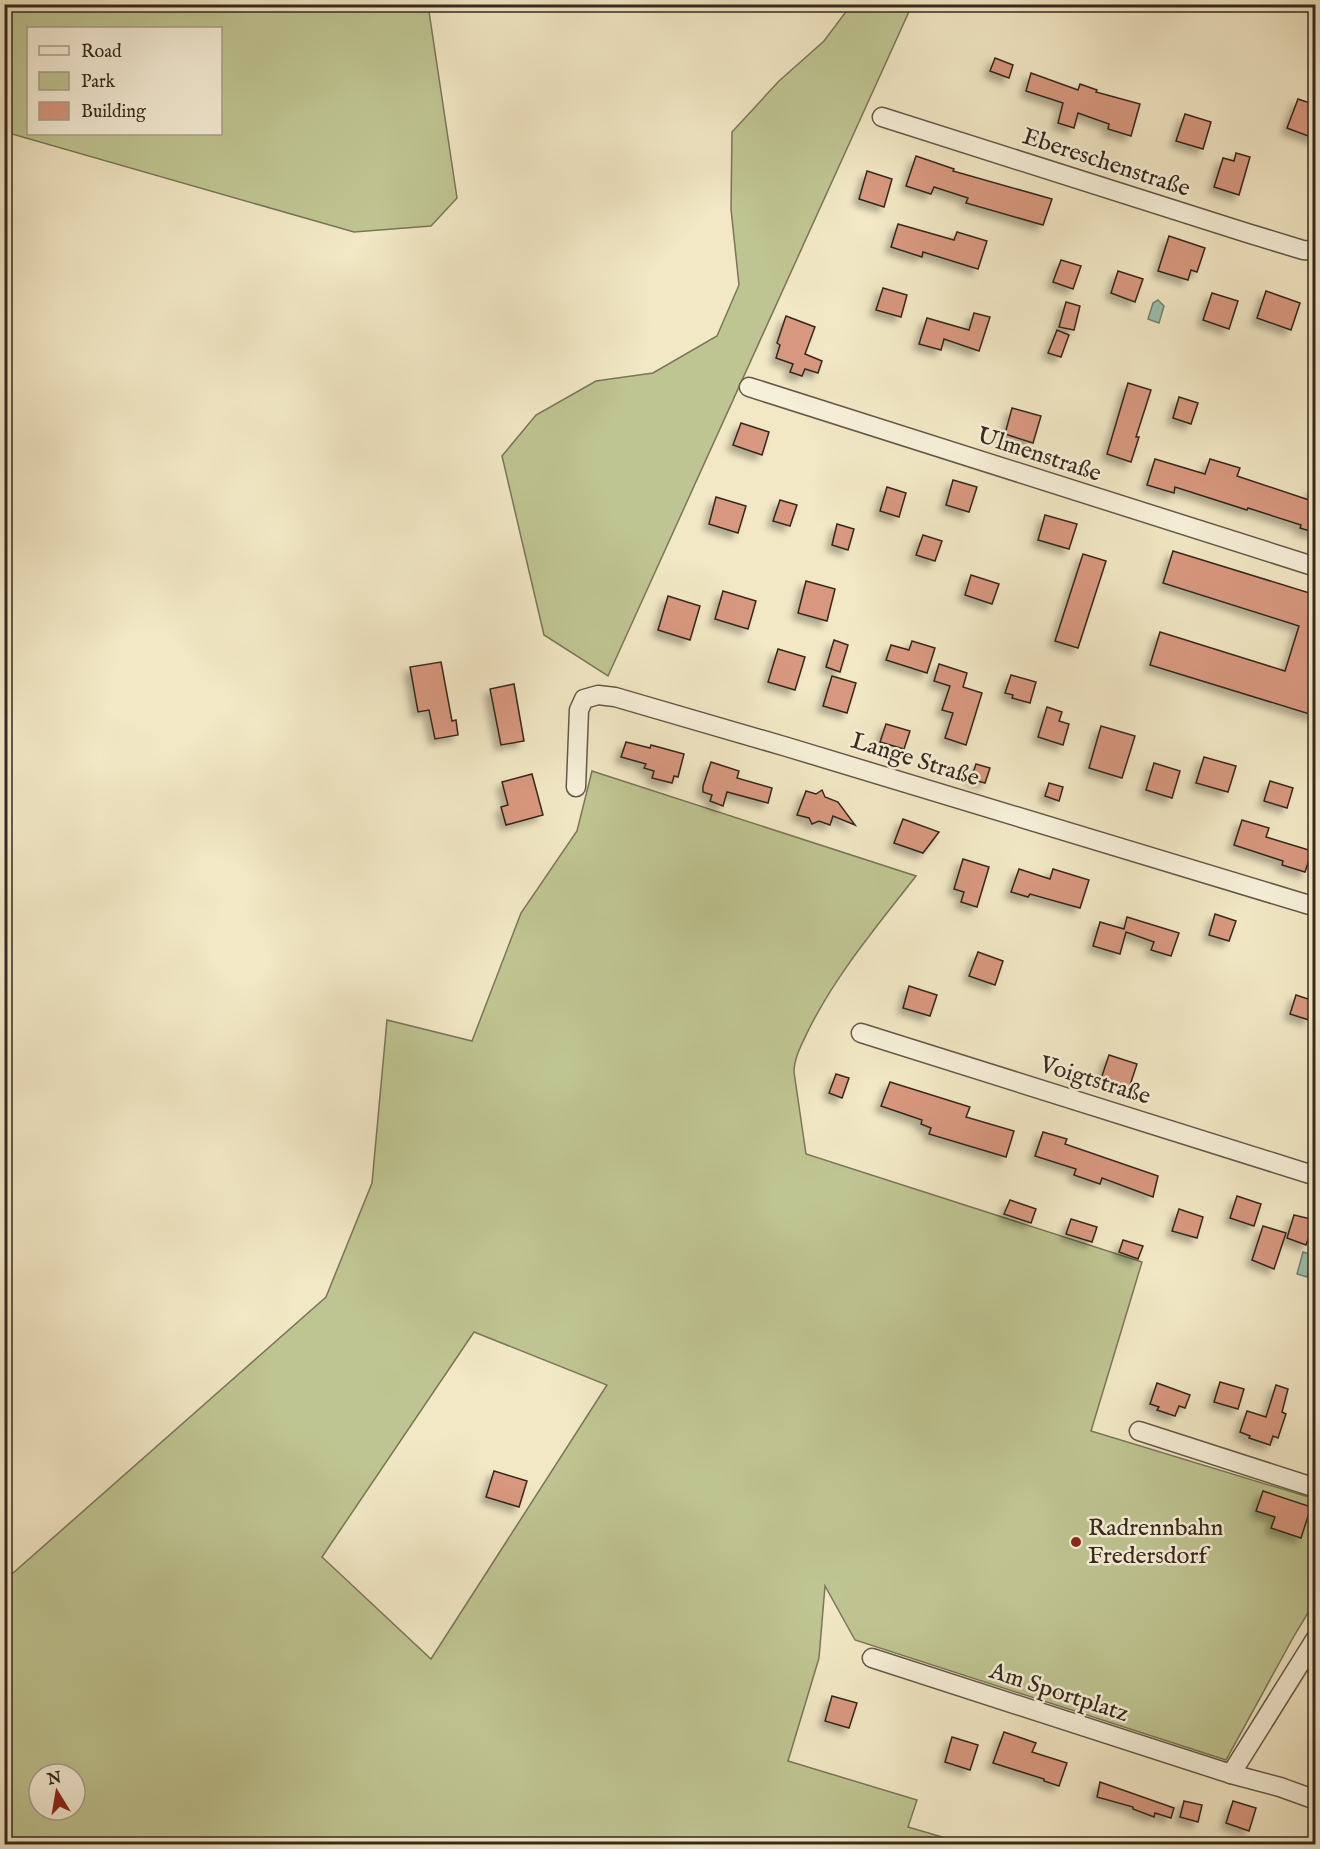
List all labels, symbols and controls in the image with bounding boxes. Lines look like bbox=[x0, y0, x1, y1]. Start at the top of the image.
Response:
legend bbox=[27, 27, 222, 135]
text: Road bbox=[81, 41, 122, 64]
text: Park bbox=[81, 71, 116, 94]
text: Building bbox=[81, 101, 146, 124]
street label: Ebereschenstraße bbox=[1018, 121, 1194, 205]
street label: Ulmenstraße bbox=[973, 420, 1105, 490]
street label: Lange Straße bbox=[847, 726, 983, 794]
street label: Voigtstraße bbox=[1035, 1049, 1154, 1113]
place label: Radrennbahn Fredersdorf bbox=[1088, 1513, 1224, 1572]
marker: Radrennbahn Fredersdorf bbox=[1069, 1535, 1083, 1549]
street label: Am Sportplatz bbox=[985, 1656, 1132, 1730]
north arrow bbox=[27, 1762, 87, 1822]
text: N bbox=[45, 1768, 63, 1791]

